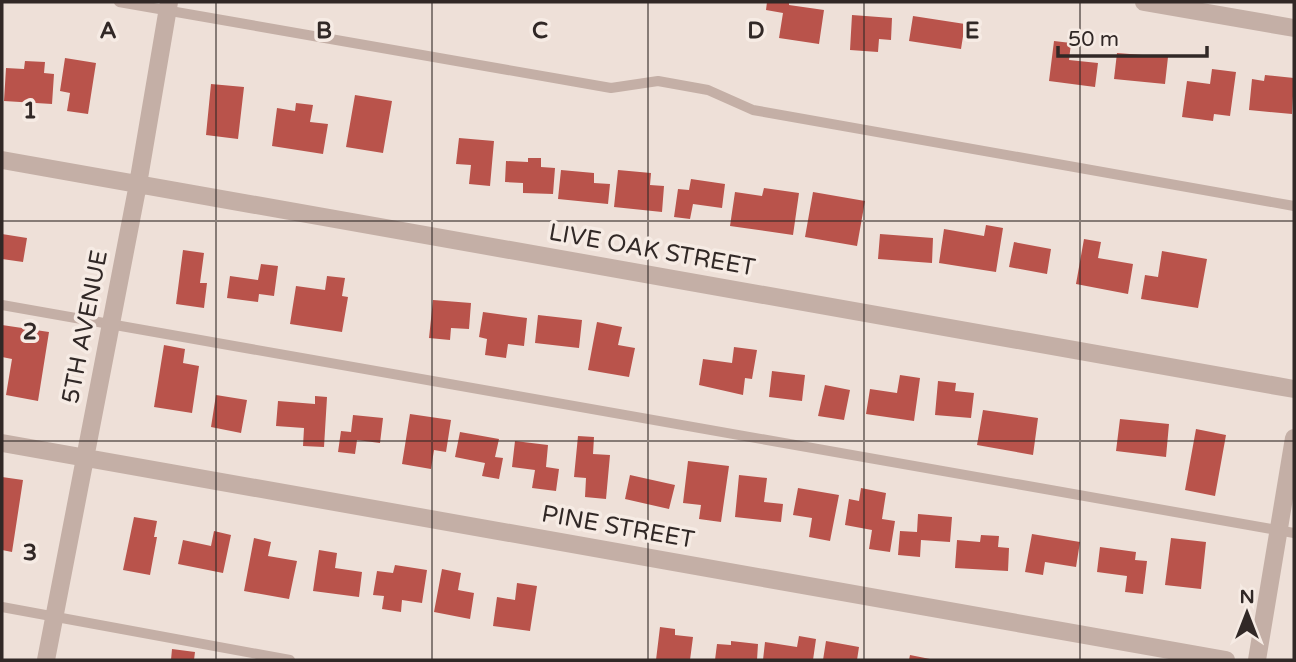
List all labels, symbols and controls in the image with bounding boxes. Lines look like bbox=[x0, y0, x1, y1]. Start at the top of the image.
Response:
scale bar bbox=[1058, 14, 1207, 58]
text: A bbox=[99, 17, 117, 45]
text: B bbox=[316, 17, 332, 45]
text: C bbox=[532, 17, 548, 45]
text: D bbox=[747, 17, 765, 45]
text: E bbox=[965, 17, 979, 45]
text: 50 m bbox=[1068, 27, 1119, 52]
text: 1 bbox=[23, 97, 37, 125]
street label: LIVE OAK STREET bbox=[547, 218, 758, 282]
street label: 5TH AVENUE bbox=[56, 248, 114, 406]
text: 2 bbox=[23, 318, 37, 346]
street label: PINE STREET bbox=[539, 499, 697, 555]
text: 3 bbox=[23, 539, 37, 567]
north arrow bbox=[1212, 578, 1282, 648]
text: N bbox=[1239, 586, 1255, 608]

